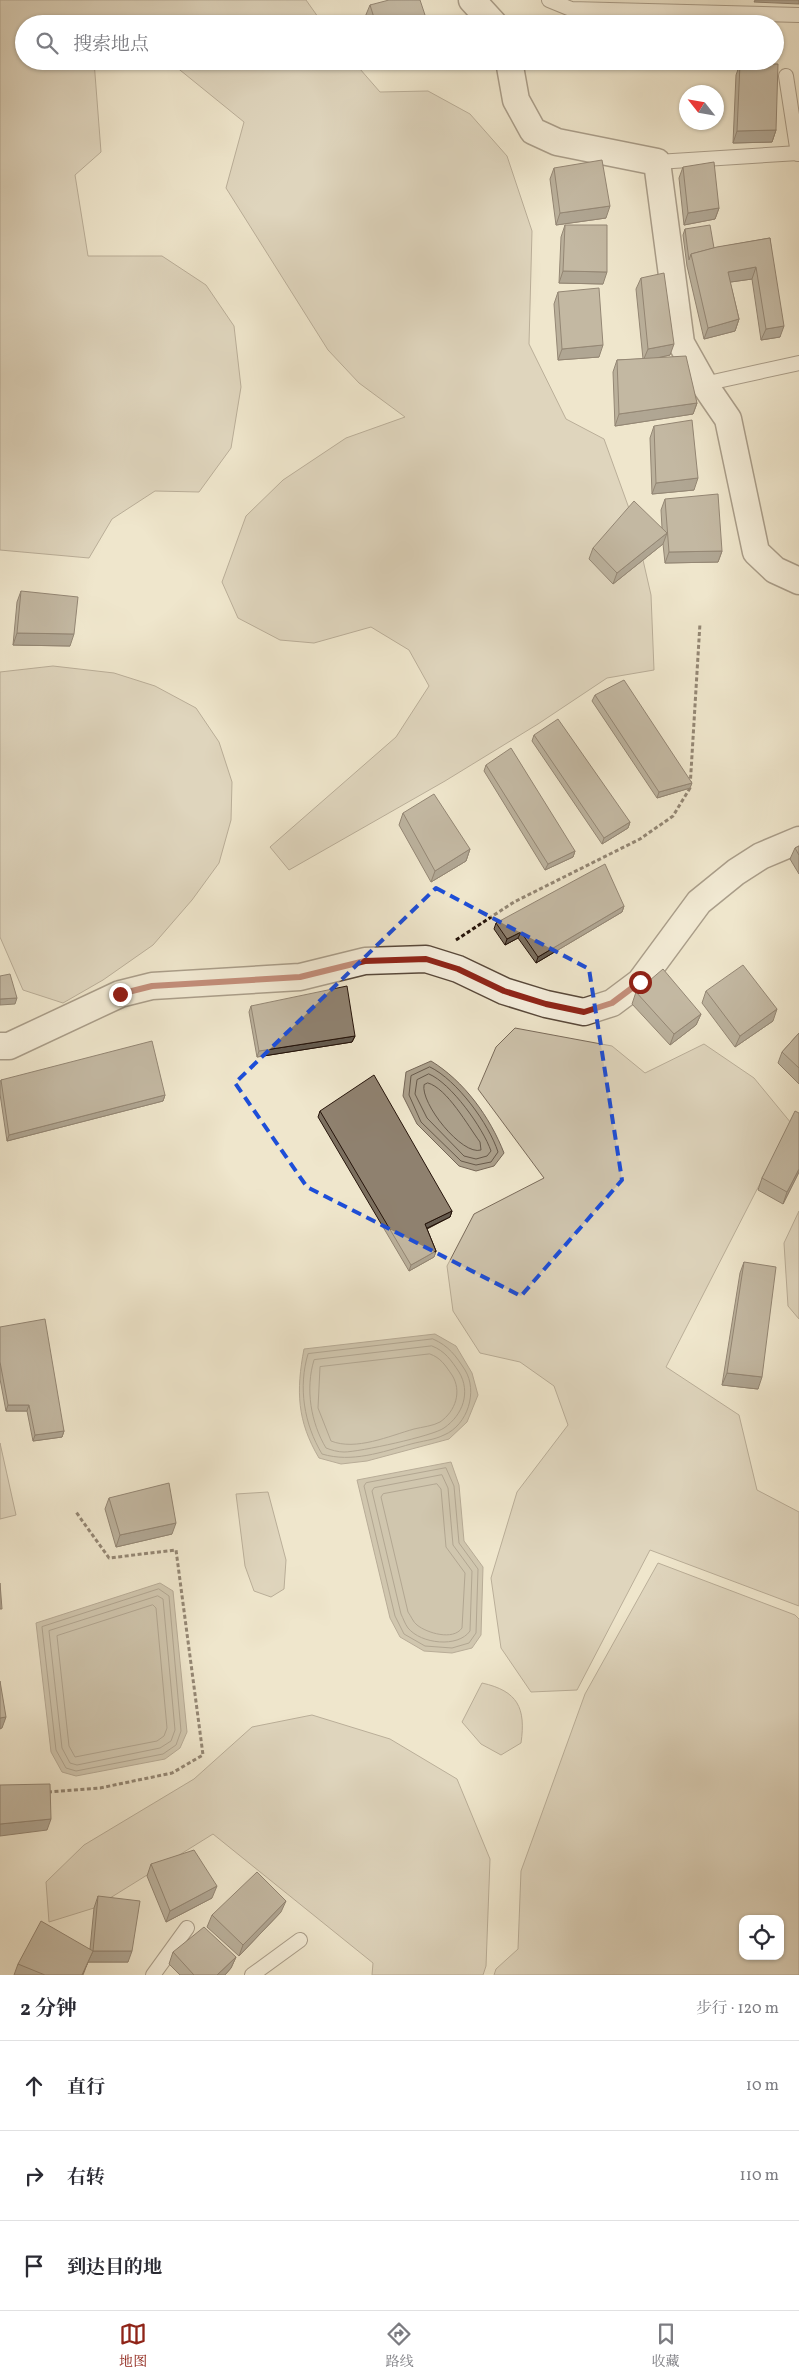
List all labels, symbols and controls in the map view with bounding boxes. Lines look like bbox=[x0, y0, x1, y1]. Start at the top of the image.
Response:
search box bbox=[15, 15, 784, 70]
icon: search bbox=[33, 29, 61, 57]
text: 搜索地点 bbox=[73, 32, 149, 58]
north arrow bbox=[679, 85, 724, 130]
route start bbox=[629, 971, 652, 994]
route end bbox=[109, 983, 132, 1006]
map controls bbox=[739, 1915, 784, 1960]
button: locate bbox=[739, 1915, 784, 1960]
text: 2 分钟 bbox=[20, 1995, 77, 2024]
text: 步行 · 120 m bbox=[696, 1998, 779, 2020]
icon: ahead bbox=[20, 2072, 48, 2100]
text: 直行 bbox=[67, 2075, 105, 2101]
text: 10 m bbox=[746, 2075, 779, 2097]
icon: right bbox=[20, 2162, 48, 2190]
text: 右转 bbox=[67, 2165, 105, 2191]
text: 110 m bbox=[740, 2165, 779, 2187]
icon: arrive bbox=[20, 2252, 48, 2280]
text: 到达目的地 bbox=[67, 2255, 162, 2281]
tab: 地图 bbox=[119, 2320, 147, 2372]
tab: 路线 bbox=[385, 2320, 413, 2372]
tab: 收藏 bbox=[652, 2320, 680, 2372]

